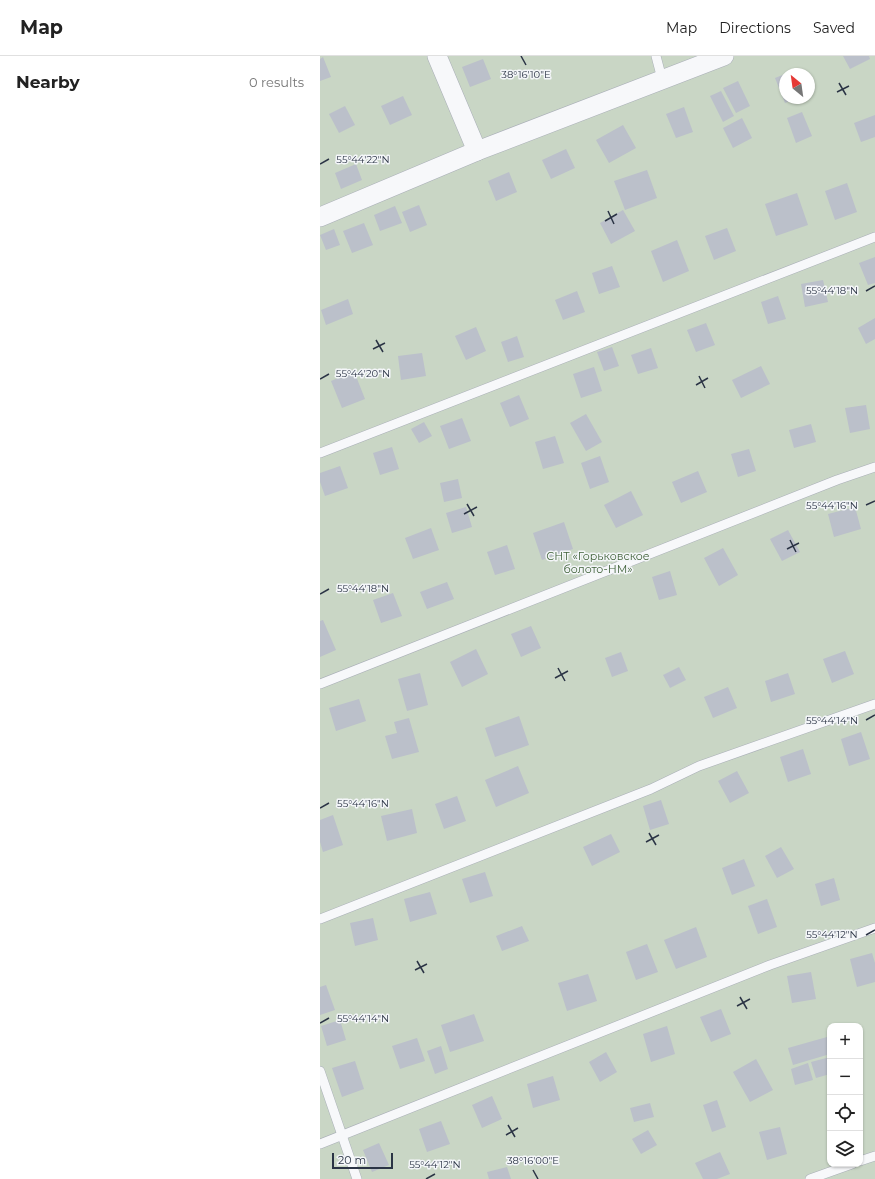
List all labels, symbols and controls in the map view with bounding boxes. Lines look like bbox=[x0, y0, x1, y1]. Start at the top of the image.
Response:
text: Map bbox=[20, 16, 63, 39]
text: Map bbox=[666, 19, 697, 37]
text: Directions bbox=[719, 19, 791, 37]
text: Saved bbox=[813, 19, 855, 37]
text: 38°16'10"E bbox=[501, 68, 551, 81]
north arrow bbox=[779, 68, 815, 104]
text: Nearby bbox=[16, 72, 80, 92]
text: 0 results bbox=[249, 74, 304, 90]
text: 55°44'22"N bbox=[336, 153, 390, 166]
text: 55°44'18"N bbox=[806, 284, 858, 297]
text: 55°44'20"N bbox=[336, 367, 390, 380]
text: 55°44'16"N bbox=[806, 499, 858, 512]
park label: СНТ «Горьковское болото-НМ» bbox=[546, 549, 650, 576]
text: 55°44'18"N bbox=[337, 582, 389, 595]
text: 55°44'14"N bbox=[806, 714, 858, 727]
text: 55°44'16"N bbox=[337, 797, 389, 810]
text: 55°44'12"N bbox=[806, 928, 858, 941]
text: 55°44'14"N bbox=[337, 1012, 389, 1025]
map controls bbox=[827, 1023, 863, 1167]
button: + bbox=[827, 1023, 863, 1059]
button: − bbox=[827, 1059, 863, 1095]
button: locate bbox=[827, 1095, 863, 1131]
button: layers bbox=[827, 1131, 863, 1167]
scale bar bbox=[332, 1151, 393, 1170]
text: 20 m bbox=[338, 1153, 366, 1167]
text: 38°16'00"E bbox=[507, 1154, 559, 1167]
text: 55°44'12"N bbox=[409, 1158, 461, 1171]

